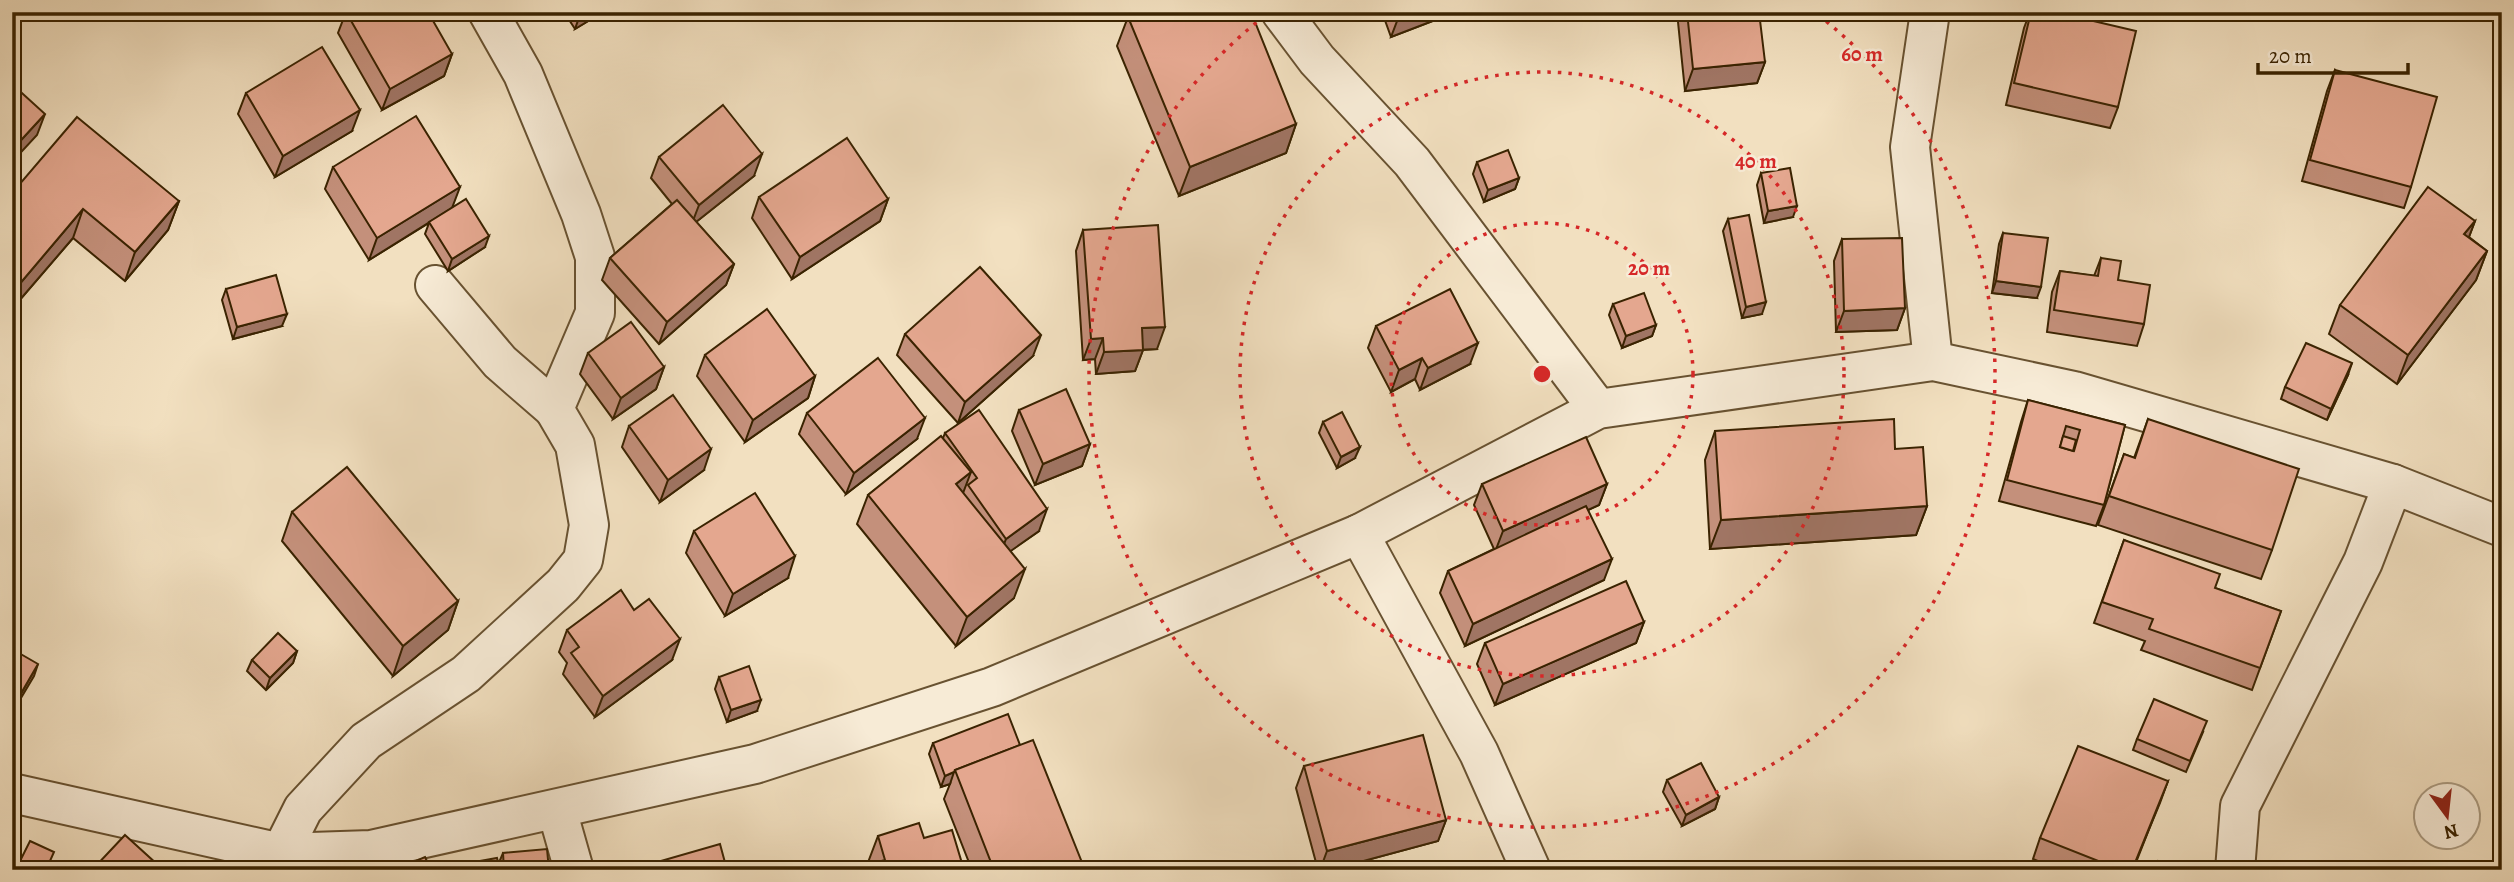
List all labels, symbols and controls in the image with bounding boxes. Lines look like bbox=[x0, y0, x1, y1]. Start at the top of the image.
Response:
scale bar bbox=[2258, 32, 2409, 76]
text: 60 m bbox=[1841, 40, 1883, 68]
text: 20 m bbox=[2269, 42, 2312, 70]
text: 40 m bbox=[1735, 147, 1777, 175]
text: 20 m bbox=[1628, 254, 1670, 282]
centre of rings bbox=[1530, 362, 1554, 386]
north arrow bbox=[2412, 780, 2482, 850]
text: N bbox=[2441, 817, 2461, 846]

